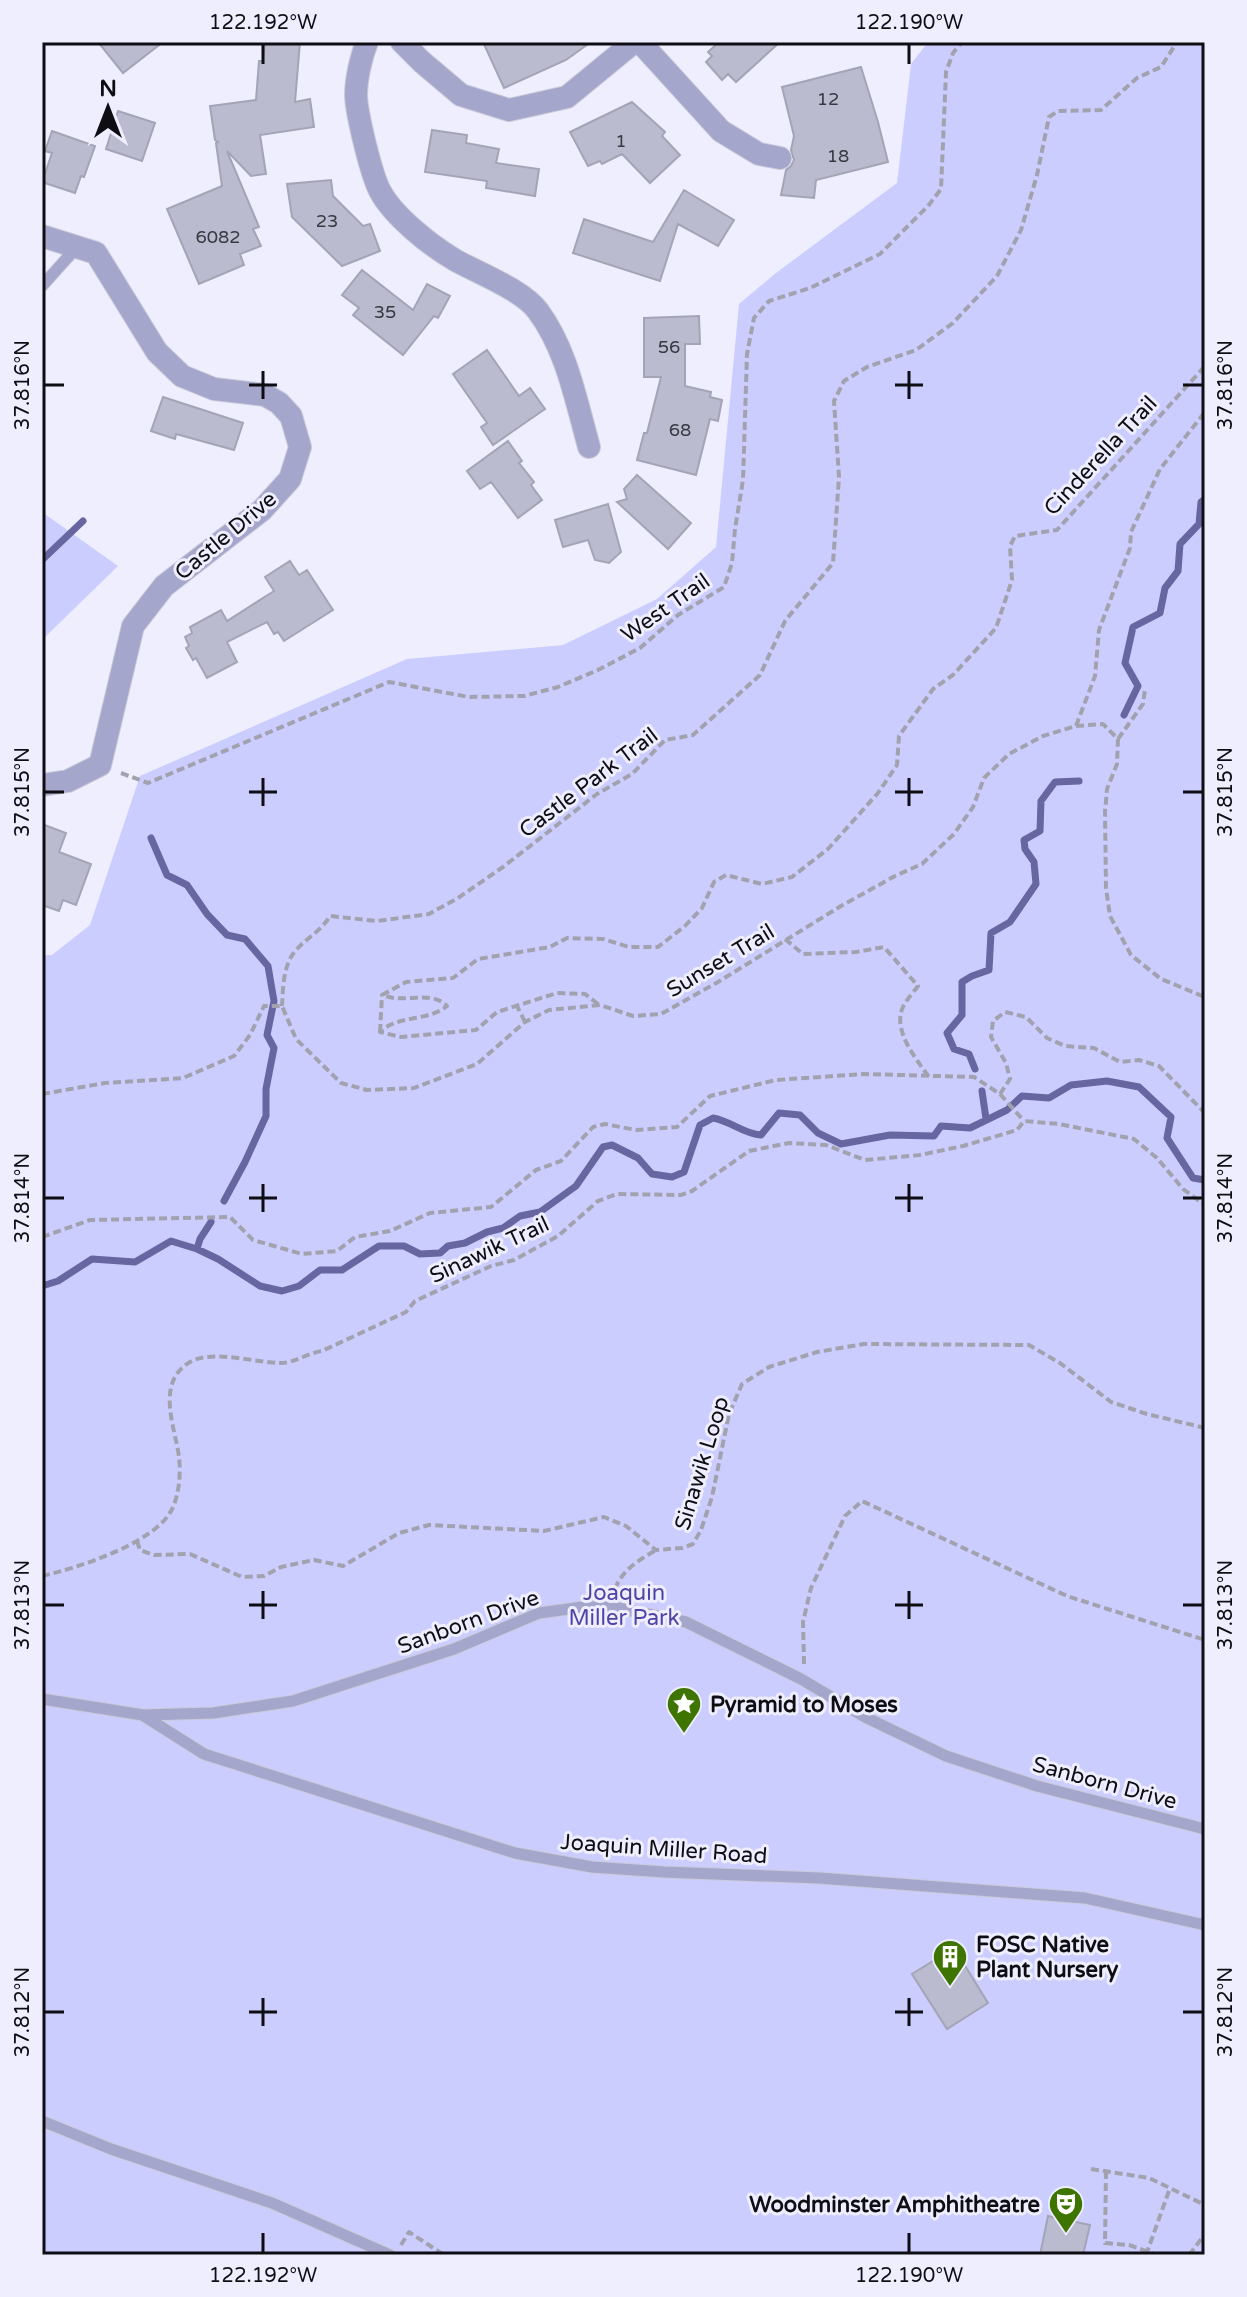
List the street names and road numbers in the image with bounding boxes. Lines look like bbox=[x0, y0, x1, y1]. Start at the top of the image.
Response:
street label: Cinderella Trail bbox=[1039, 391, 1163, 521]
street label: Castle Drive bbox=[170, 486, 282, 586]
street label: West Trail bbox=[616, 568, 715, 648]
street label: Castle Park Trail bbox=[514, 722, 663, 843]
street label: Sunset Trail bbox=[662, 919, 779, 1003]
street label: Sinawik Trail bbox=[426, 1211, 553, 1289]
street label: Sinawik Loop bbox=[669, 1393, 735, 1533]
street label: Sanborn Drive bbox=[394, 1584, 542, 1660]
street label: Sanborn Drive bbox=[1030, 1751, 1180, 1815]
street label: Joaquin Miller Road bbox=[560, 1829, 768, 1869]

